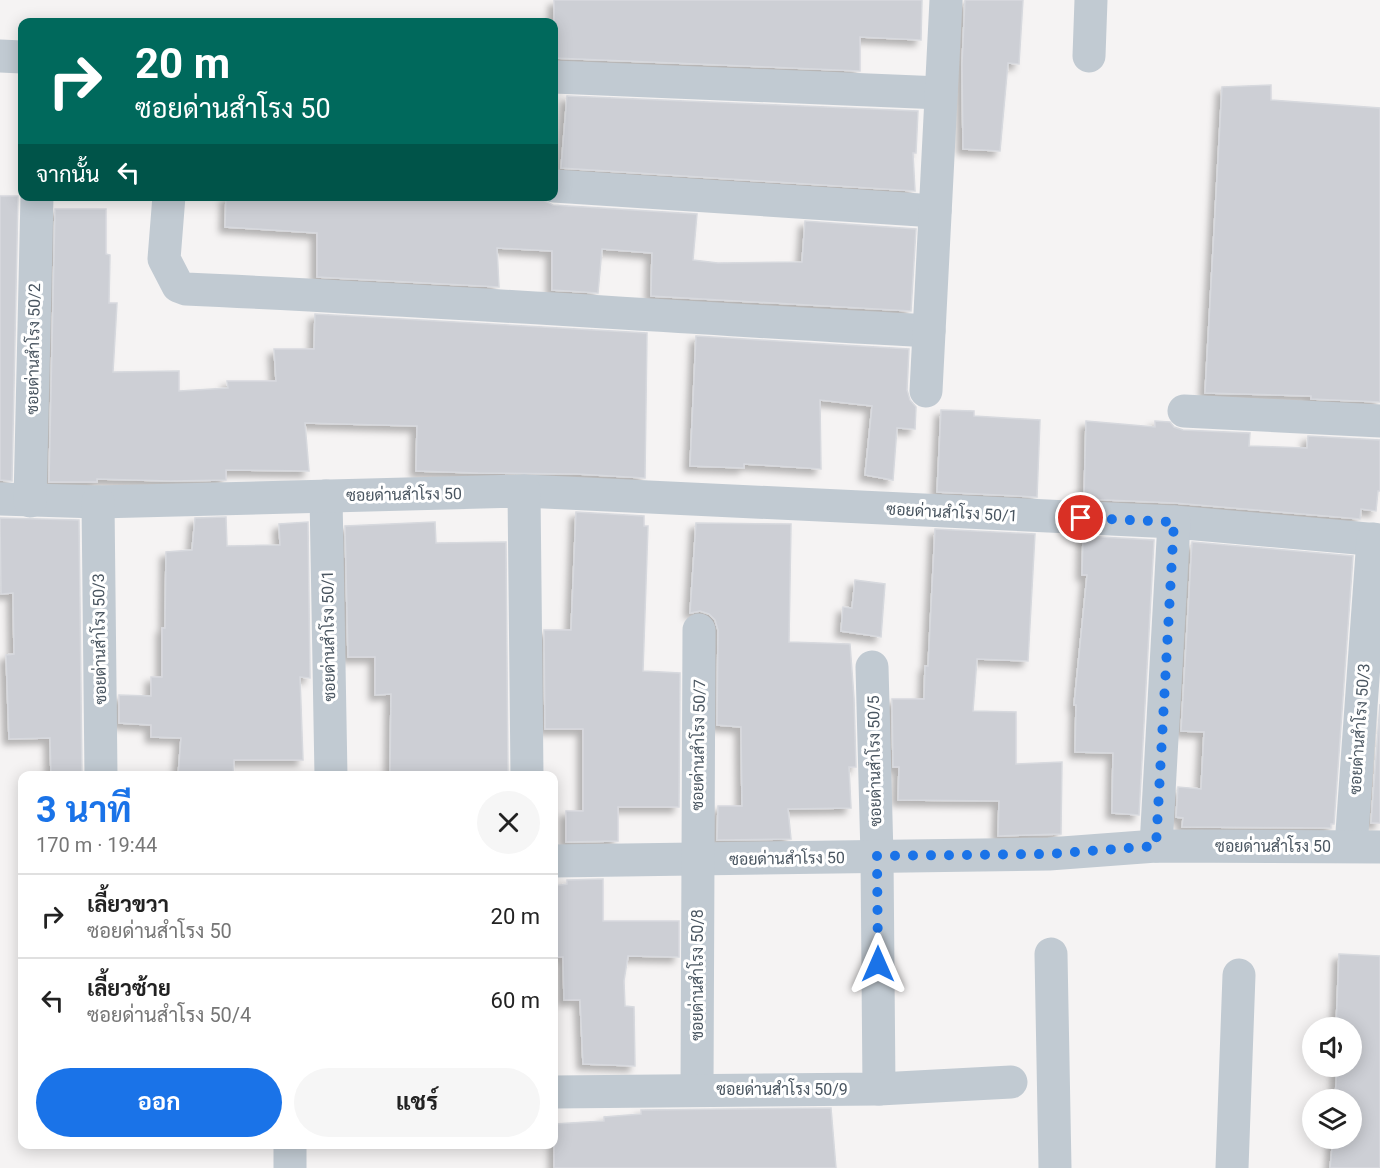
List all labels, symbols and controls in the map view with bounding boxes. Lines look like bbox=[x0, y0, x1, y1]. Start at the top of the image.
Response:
text: 20 m bbox=[135, 39, 230, 88]
icon: right bbox=[36, 42, 114, 120]
text: ซอยด่านสำโรง 50 bbox=[135, 93, 331, 125]
icon: left bbox=[112, 156, 145, 189]
text: จากนั้น bbox=[36, 162, 100, 187]
street label: ซอยด่านสำโรง 50/2 bbox=[21, 283, 44, 415]
street label: ซอยด่านสำโรง 50 bbox=[346, 482, 462, 505]
pin bbox=[1055, 492, 1106, 543]
street label: ซอยด่านสำโรง 50/1 bbox=[886, 498, 1018, 525]
icon: arrive bbox=[1064, 501, 1097, 534]
street label: ซอยด่านสำโรง 50/1 bbox=[316, 570, 339, 702]
street label: ซอยด่านสำโรง 50/3 bbox=[87, 573, 110, 705]
street label: ซอยด่านสำโรง 50/3 bbox=[1343, 663, 1374, 795]
street label: ซอยด่านสำโรง 50/7 bbox=[686, 679, 709, 811]
street label: ซอยด่านสำโรง 50/5 bbox=[862, 695, 885, 827]
text: 3 นาที bbox=[36, 789, 132, 831]
button: close bbox=[477, 791, 540, 854]
text: 170 m · 19:44 bbox=[36, 833, 157, 857]
street label: ซอยด่านสำโรง 50 bbox=[1215, 835, 1331, 856]
street label: ซอยด่านสำโรง 50 bbox=[729, 846, 845, 869]
text: เลี้ยวขวา bbox=[87, 892, 169, 917]
icon: right bbox=[36, 900, 69, 933]
text: 20 m bbox=[491, 904, 540, 929]
street label: ซอยด่านสำโรง 50/8 bbox=[686, 909, 707, 1041]
text: ซอยด่านสำโรง 50 bbox=[87, 919, 232, 943]
position arrow bbox=[846, 932, 910, 996]
text: เลี้ยวซ้าย bbox=[87, 976, 171, 1001]
icon: left bbox=[36, 984, 69, 1017]
text: 60 m bbox=[491, 988, 540, 1013]
text: ซอยด่านสำโรง 50/4 bbox=[87, 1003, 251, 1027]
map controls bbox=[1302, 1017, 1362, 1149]
button: sound bbox=[1302, 1017, 1362, 1077]
button: ออก bbox=[36, 1068, 282, 1137]
button: แชร์ bbox=[294, 1068, 540, 1137]
street label: ซอยด่านสำโรง 50/9 bbox=[716, 1078, 848, 1099]
button: layers bbox=[1302, 1089, 1362, 1149]

